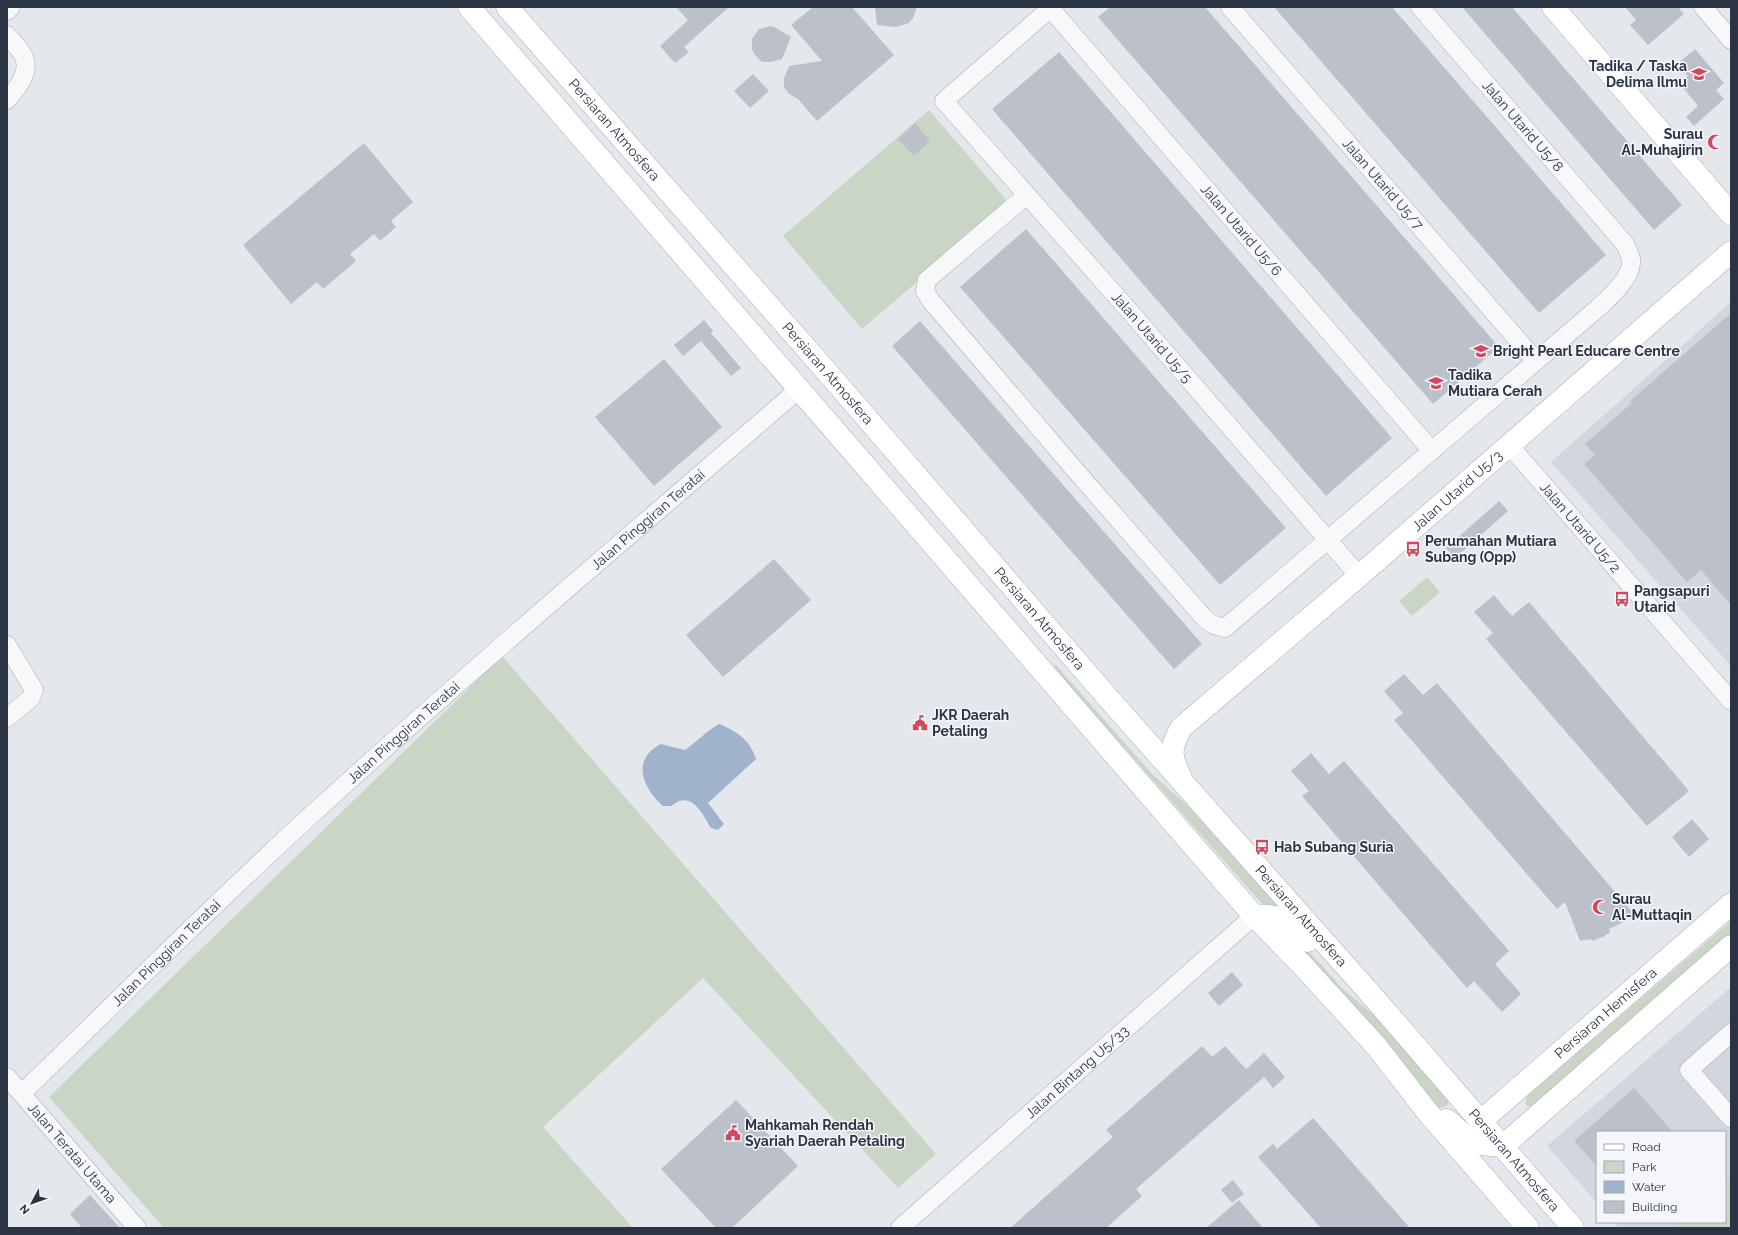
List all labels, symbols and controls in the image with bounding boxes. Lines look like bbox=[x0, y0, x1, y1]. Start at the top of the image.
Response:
place label: Tadika / Taska Delima Ilmu bbox=[1589, 58, 1687, 90]
school or university icon: Tadika / Taska Delima Ilmu bbox=[1690, 65, 1708, 83]
street label: Persiaran Atmosfera bbox=[566, 75, 663, 184]
street label: Jalan Utarid U5/8 bbox=[1479, 77, 1567, 175]
place label: Surau Al-Muhajirin bbox=[1622, 126, 1703, 158]
mosque icon: Surau Al-Muhajirin bbox=[1706, 133, 1724, 151]
street label: Jalan Utarid U5/7 bbox=[1339, 135, 1427, 233]
street label: Jalan Utarid U5/6 bbox=[1198, 181, 1285, 279]
street label: Jalan Utarid U5/5 bbox=[1108, 289, 1196, 386]
street label: Persiaran Atmosfera bbox=[779, 319, 877, 428]
school or university icon: Bright Pearl Educare Centre bbox=[1472, 342, 1490, 360]
place label: Bright Pearl Educare Centre bbox=[1493, 343, 1680, 359]
place label: Tadika Mutiara Cerah bbox=[1448, 367, 1542, 399]
school or university icon: Tadika Mutiara Cerah bbox=[1427, 374, 1445, 392]
street label: Jalan Utarid U5/3 bbox=[1409, 447, 1505, 534]
street label: Jalan Pinggiran Teratai bbox=[588, 466, 708, 573]
street label: Jalan Utarid U5/2 bbox=[1537, 479, 1624, 576]
place label: Perumahan Mutiara Subang (Opp) bbox=[1425, 533, 1557, 565]
bus stop icon: Perumahan Mutiara Subang (Opp) bbox=[1404, 540, 1422, 558]
street label: Persiaran Atmosfera bbox=[991, 564, 1088, 673]
place label: Pangsapuri Utarid bbox=[1634, 583, 1709, 615]
bus stop icon: Pangsapuri Utarid bbox=[1613, 590, 1631, 608]
street label: Jalan Pinggiran Teratai bbox=[344, 678, 463, 786]
place label: JKR Daerah Petaling bbox=[932, 707, 1009, 739]
public building icon: JKR Daerah Petaling bbox=[911, 714, 929, 732]
bus stop icon: Hab Subang Suria bbox=[1253, 838, 1271, 856]
place label: Hab Subang Suria bbox=[1274, 839, 1394, 855]
street label: Persiaran Atmosfera bbox=[1252, 862, 1350, 970]
place label: Surau Al-Muttaqin bbox=[1612, 891, 1692, 923]
street label: Jalan Pinggiran Teratai bbox=[109, 897, 223, 1009]
mosque icon: Surau Al-Muttaqin bbox=[1591, 898, 1609, 916]
street label: Persiaran Hemisfera bbox=[1551, 964, 1660, 1061]
street label: Jalan Bintang U5/33 bbox=[1022, 1022, 1132, 1122]
street label: Jalan Teratai Utama bbox=[25, 1099, 120, 1206]
street label: Persiaran Atmosfera bbox=[1466, 1106, 1563, 1214]
place label: Mahkamah Rendah Syariah Daerah Petaling bbox=[745, 1117, 905, 1149]
public building icon: Mahkamah Rendah Syariah Daerah Petaling bbox=[724, 1124, 742, 1142]
legend bbox=[1596, 1131, 1726, 1223]
text: Road bbox=[1632, 1140, 1661, 1154]
text: Park bbox=[1632, 1160, 1657, 1174]
text: Water bbox=[1632, 1180, 1666, 1194]
north arrow bbox=[12, 1183, 52, 1223]
text: Building bbox=[1632, 1200, 1678, 1214]
text: N bbox=[17, 1202, 32, 1217]

